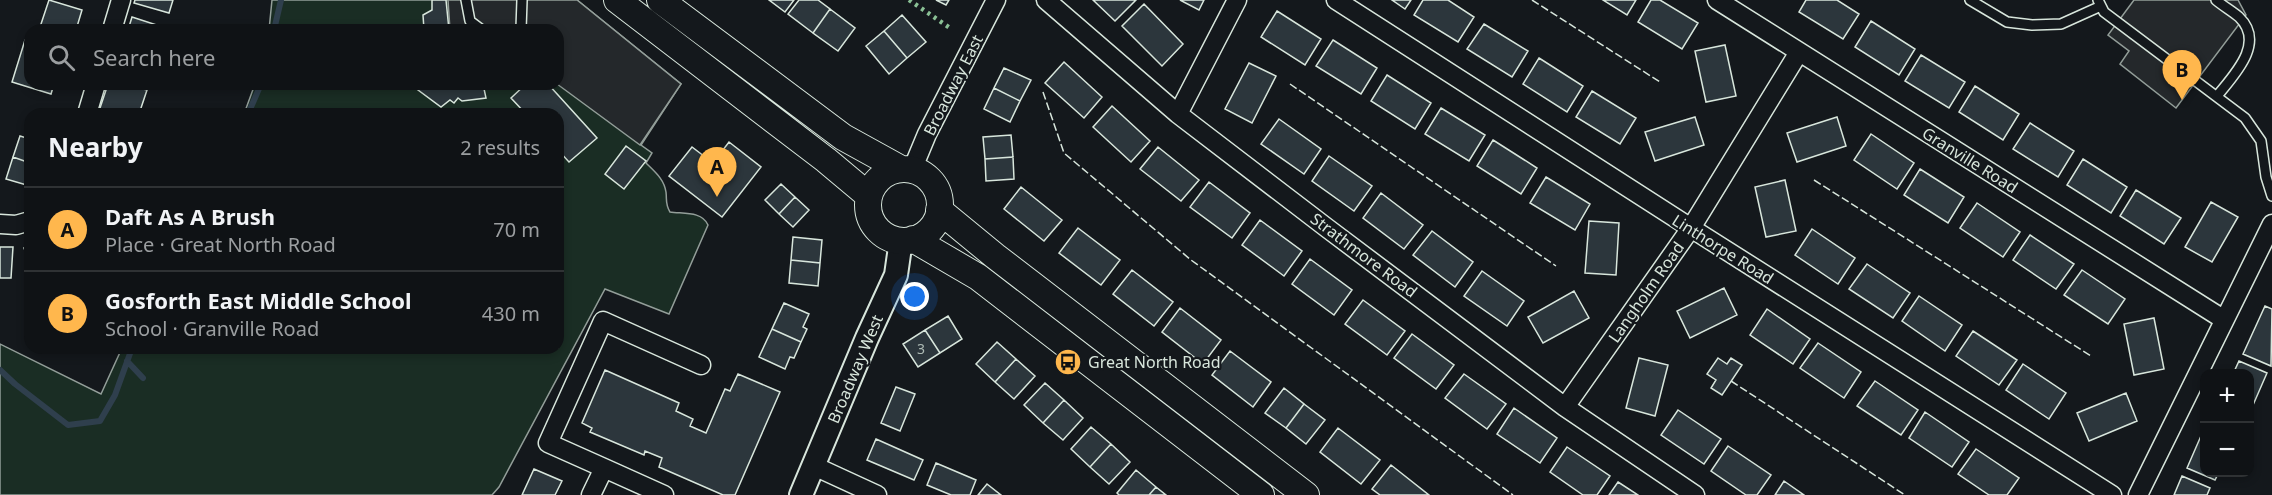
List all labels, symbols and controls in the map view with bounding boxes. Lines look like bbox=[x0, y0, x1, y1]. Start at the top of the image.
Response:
search box bbox=[24, 24, 564, 90]
street label: Broadway East bbox=[918, 31, 988, 139]
icon: search bbox=[45, 41, 78, 74]
text: Search here bbox=[93, 42, 215, 72]
pin: B bbox=[2162, 51, 2202, 100]
street label: Granville Road bbox=[1918, 122, 2022, 198]
text: Nearby bbox=[48, 129, 143, 165]
text: 2 results bbox=[460, 134, 540, 161]
pin: A bbox=[698, 148, 736, 197]
text: Daft As A Brush bbox=[105, 201, 275, 231]
street label: Strathmore Road bbox=[1306, 208, 1422, 302]
street label: Linthorpe Road bbox=[1668, 209, 1778, 289]
text: A bbox=[61, 216, 74, 243]
text: 70 m bbox=[493, 216, 540, 243]
text: Place · Great North Road bbox=[105, 231, 336, 258]
street label: Langholm Road bbox=[1603, 237, 1689, 347]
your location bbox=[900, 282, 929, 311]
text: Gosforth East Middle School bbox=[105, 285, 412, 315]
text: B bbox=[61, 300, 74, 327]
text: 430 m bbox=[482, 300, 540, 327]
street label: Broadway West bbox=[822, 311, 888, 427]
text: School · Granville Road bbox=[105, 315, 319, 342]
house number: 3 bbox=[917, 339, 925, 358]
bus stop icon: Great North Road bbox=[1053, 347, 1083, 377]
place label: Great North Road bbox=[1088, 351, 1221, 373]
map controls bbox=[2200, 369, 2254, 477]
button: + bbox=[2200, 369, 2254, 423]
button: − bbox=[2200, 423, 2254, 477]

